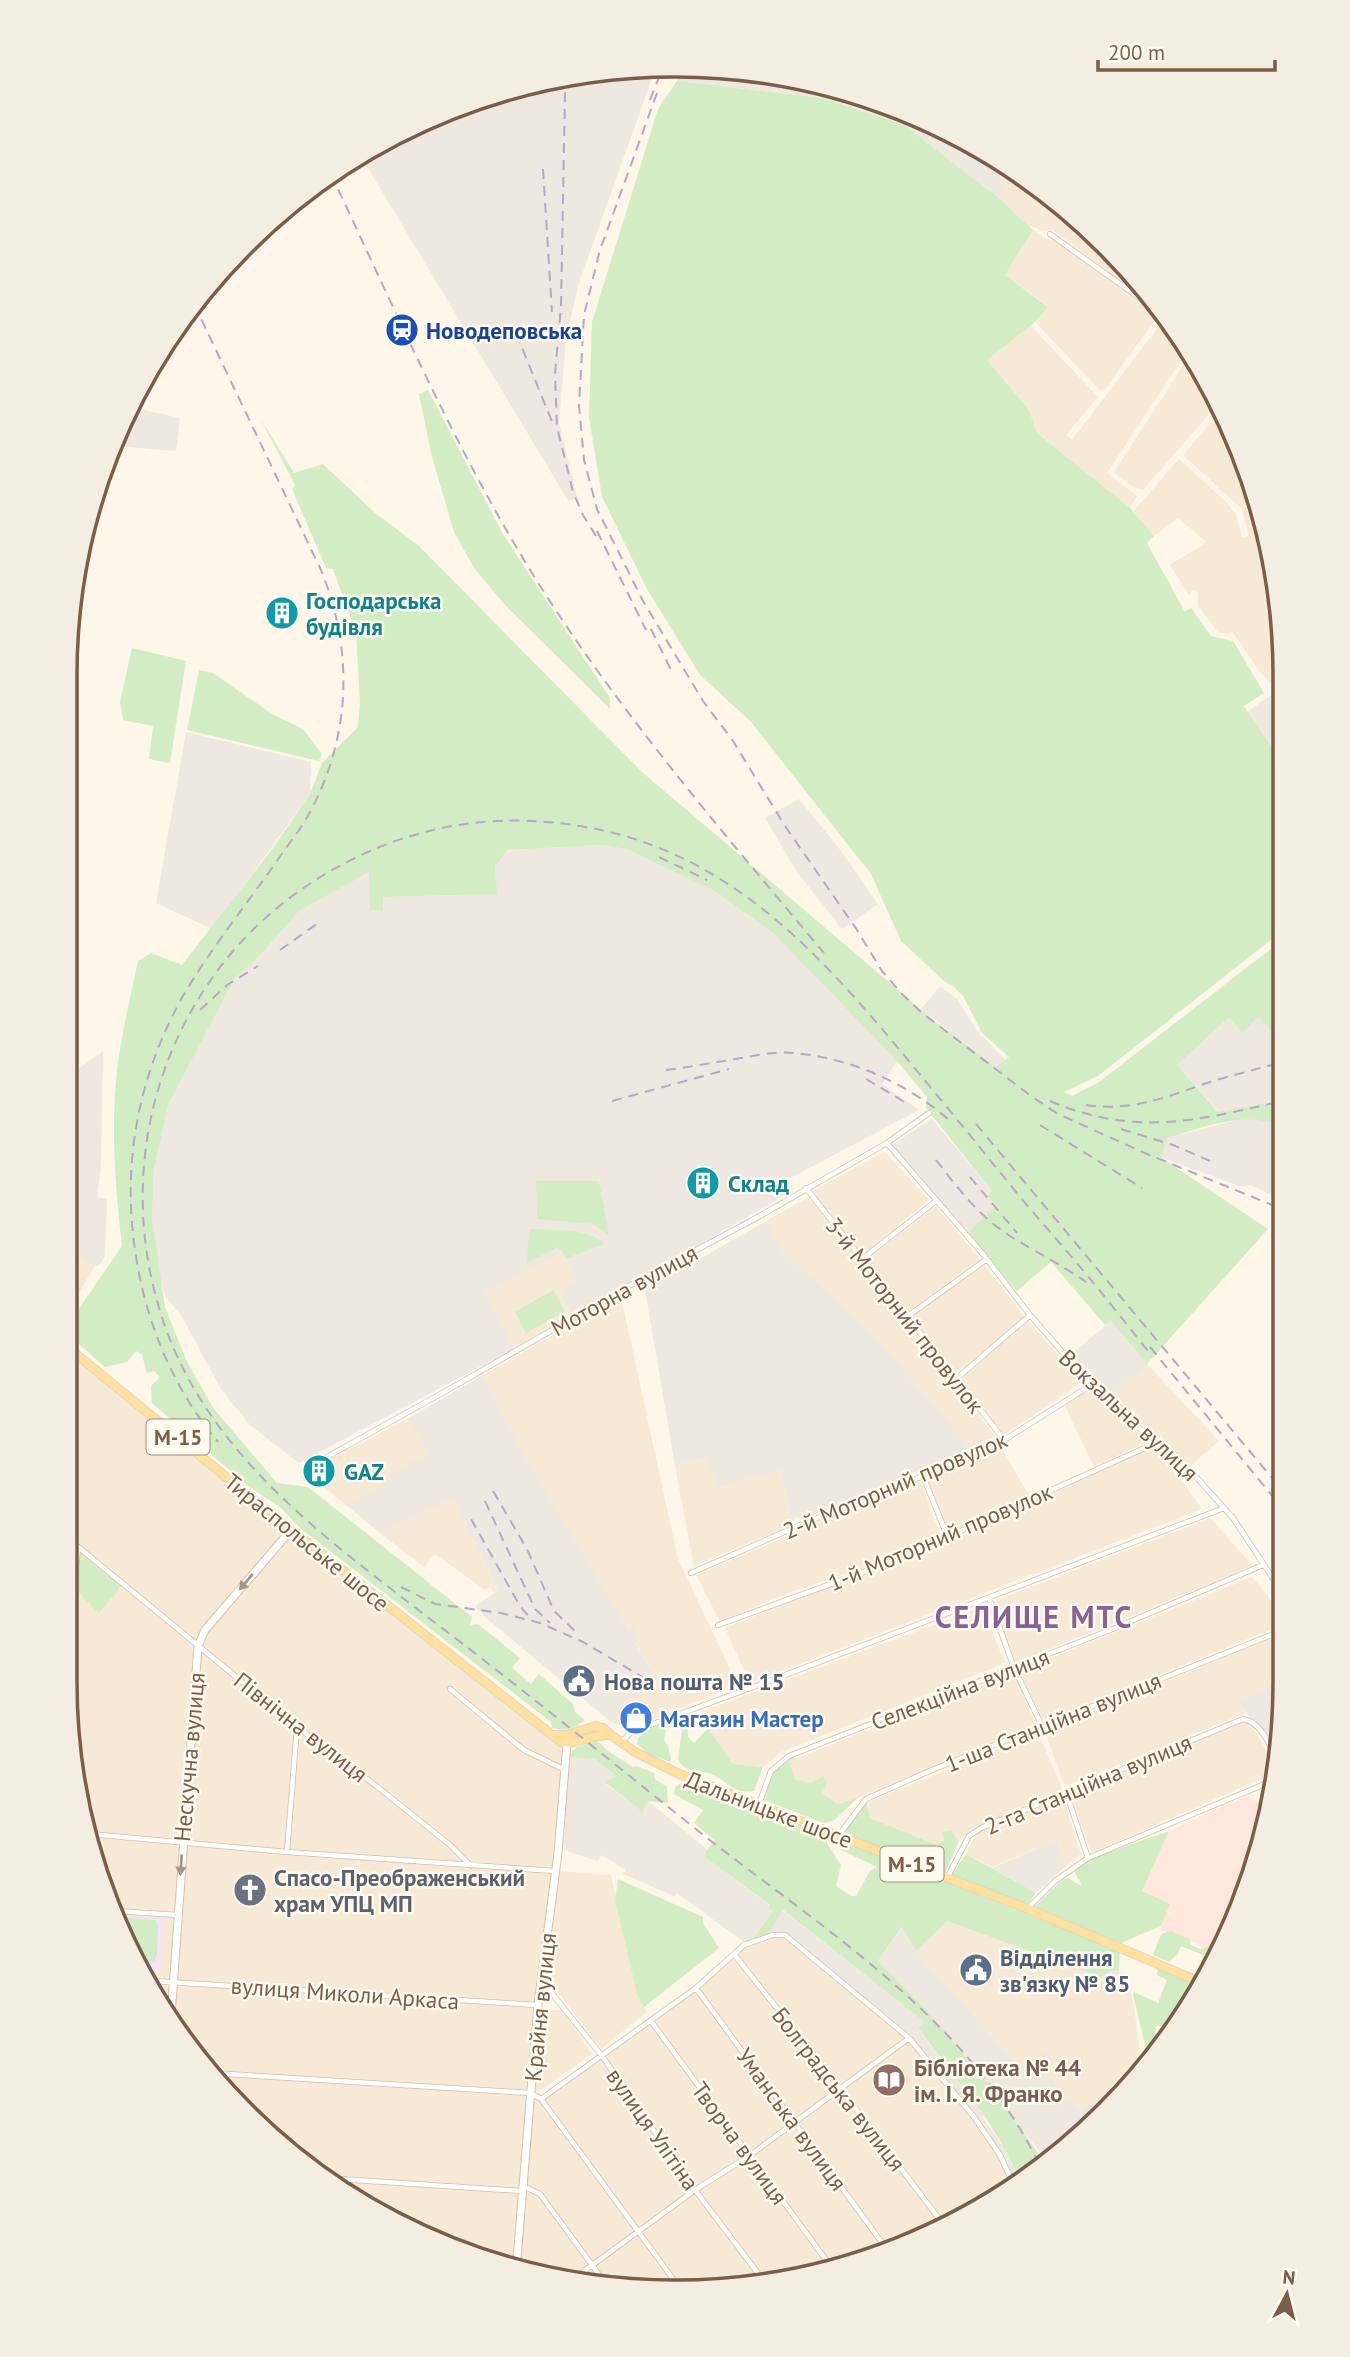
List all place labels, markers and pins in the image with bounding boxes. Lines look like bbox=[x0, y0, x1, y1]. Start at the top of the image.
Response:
station icon: Новодеповська bbox=[383, 311, 421, 349]
place label: Новодеповська bbox=[426, 316, 582, 345]
place label: Господарська будівля bbox=[306, 586, 441, 641]
building icon: Господарська будівля bbox=[263, 594, 301, 632]
building icon: Склад bbox=[684, 1164, 722, 1202]
place label: Склад bbox=[728, 1169, 789, 1198]
building icon: GAZ bbox=[300, 1452, 338, 1490]
place label: GAZ bbox=[344, 1457, 384, 1486]
public building icon: Нова пошта № 15 bbox=[560, 1662, 598, 1700]
place label: Нова пошта № 15 bbox=[604, 1667, 784, 1696]
shop icon: Магазин Мастер bbox=[617, 1699, 655, 1737]
place label: Магазин Мастер bbox=[660, 1704, 824, 1733]
place label: Спасо-Преображенський храм УПЦ МП bbox=[274, 1863, 525, 1918]
church icon: Спасо-Преображенський храм УПЦ МП bbox=[231, 1871, 269, 1909]
place label: Відділення зв'язку № 85 bbox=[1000, 1943, 1130, 1998]
public building icon: Відділення зв'язку № 85 bbox=[957, 1951, 995, 1989]
place label: Бібліотека № 44 ім. І. Я. Франко bbox=[914, 2053, 1081, 2108]
library icon: Бібліотека № 44 ім. І. Я. Франко bbox=[870, 2061, 908, 2099]

